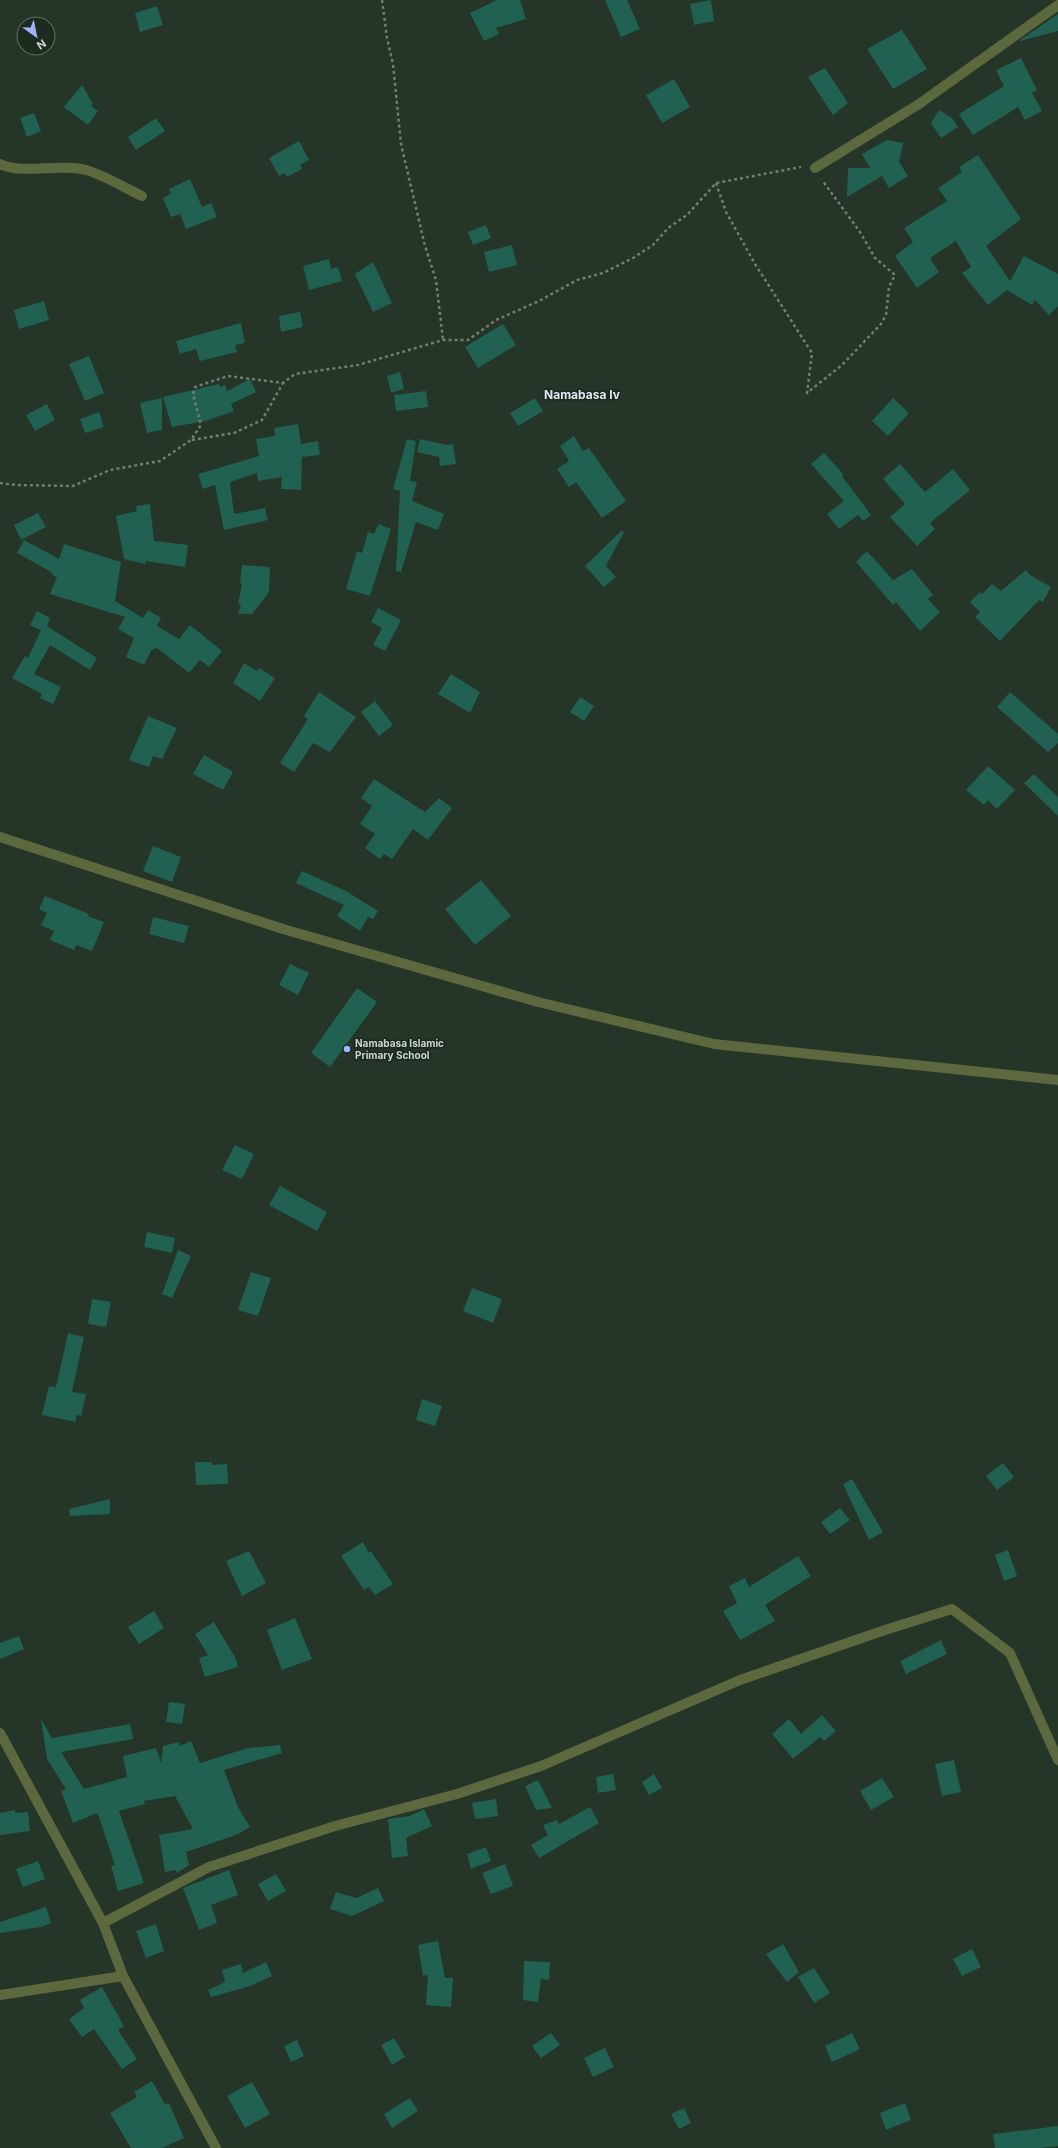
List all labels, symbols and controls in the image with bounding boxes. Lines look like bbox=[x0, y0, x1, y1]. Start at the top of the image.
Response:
north arrow bbox=[16, 16, 56, 56]
text: N bbox=[34, 36, 49, 53]
district label: Namabasa Iv bbox=[544, 387, 620, 402]
place label: Namabasa Islamic Primary School bbox=[355, 1037, 444, 1062]
marker: Namabasa Islamic Primary School bbox=[342, 1044, 352, 1054]

